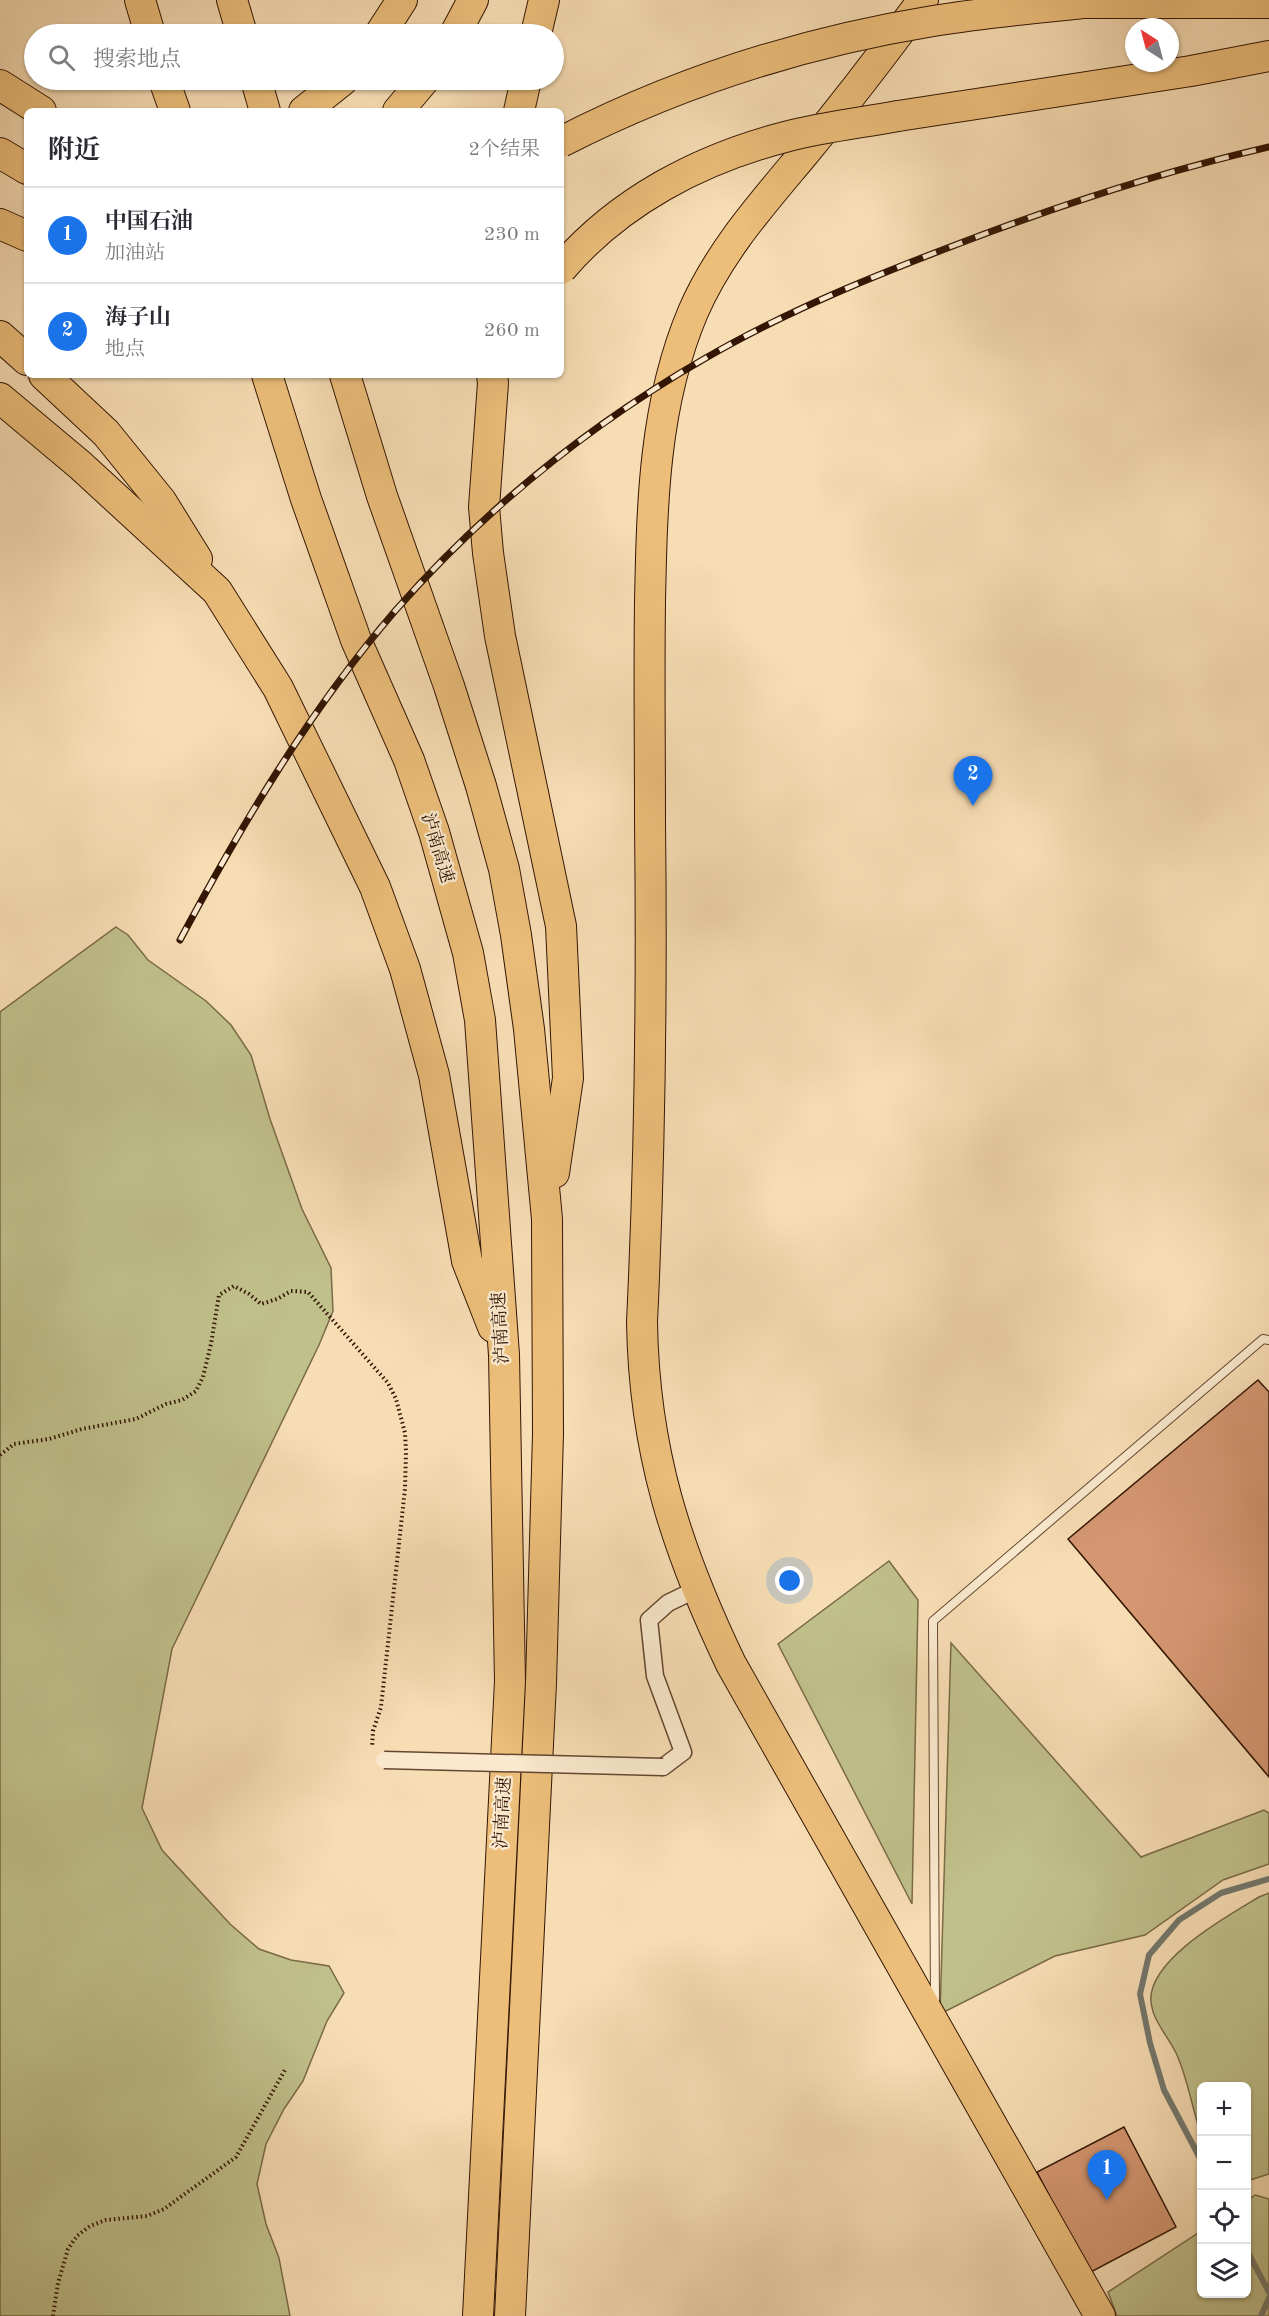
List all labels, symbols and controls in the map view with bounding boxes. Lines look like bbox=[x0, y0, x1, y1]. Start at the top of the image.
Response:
north arrow bbox=[1125, 18, 1179, 72]
search box bbox=[24, 24, 564, 90]
icon: search bbox=[45, 41, 78, 74]
text: 搜索地点 bbox=[93, 49, 181, 71]
text: 附近 bbox=[48, 138, 100, 164]
text: 2个结果 bbox=[468, 140, 540, 160]
text: 中国石油 bbox=[105, 211, 193, 233]
text: 1 bbox=[62, 225, 73, 245]
text: 230 m bbox=[484, 225, 540, 245]
text: 加油站 bbox=[105, 244, 165, 264]
text: 海子山 bbox=[105, 307, 171, 329]
text: 2 bbox=[62, 321, 73, 341]
text: 260 m bbox=[484, 321, 540, 341]
text: 地点 bbox=[105, 340, 145, 360]
pin: 2 bbox=[954, 756, 992, 806]
street label: 泸南高速 bbox=[418, 810, 458, 885]
street label: 泸南高速 bbox=[488, 1292, 512, 1365]
your location bbox=[775, 1566, 804, 1595]
street label: 泸南高速 bbox=[490, 1776, 514, 1849]
map controls bbox=[1197, 2082, 1251, 2298]
button: + bbox=[1197, 2082, 1251, 2136]
button: − bbox=[1197, 2136, 1251, 2190]
pin: 1 bbox=[1088, 2150, 1126, 2200]
button: locate bbox=[1197, 2190, 1251, 2244]
button: layers bbox=[1197, 2244, 1251, 2298]

